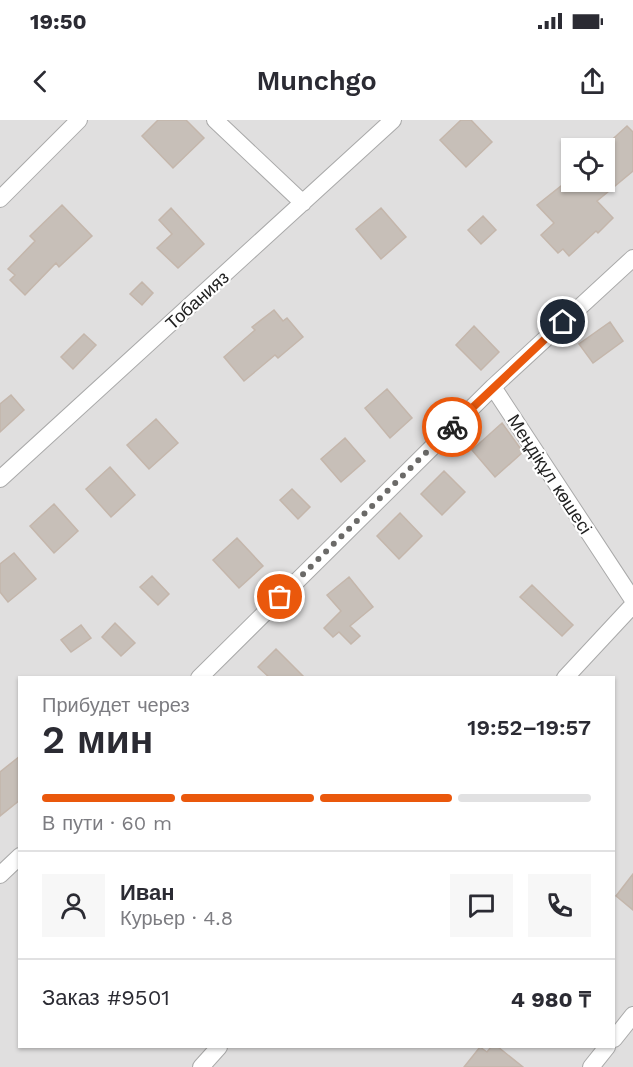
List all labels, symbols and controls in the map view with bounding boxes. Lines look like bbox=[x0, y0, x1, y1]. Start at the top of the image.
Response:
text: 19:50 bbox=[30, 9, 87, 34]
icon: back bbox=[24, 65, 57, 98]
text: Munchgo bbox=[256, 65, 377, 97]
icon: share bbox=[576, 65, 609, 98]
map controls bbox=[561, 138, 615, 192]
button: locate bbox=[561, 138, 615, 192]
street label: Тобанияз bbox=[161, 266, 233, 334]
pin bbox=[537, 296, 588, 347]
icon: home bbox=[546, 305, 579, 338]
courier bbox=[422, 397, 482, 457]
street label: Меңдіқұл көшесі bbox=[503, 410, 597, 538]
icon: bike bbox=[436, 411, 469, 444]
pin bbox=[254, 571, 305, 622]
icon: bag bbox=[263, 580, 296, 613]
text: Прибудет через bbox=[42, 693, 190, 717]
text: 19:52–19:57 bbox=[467, 715, 591, 740]
text: 2 мин bbox=[42, 717, 153, 762]
text: В пути · 60 m bbox=[42, 811, 172, 835]
button: person bbox=[42, 874, 105, 937]
button: chat bbox=[450, 874, 513, 937]
button: phone bbox=[528, 874, 591, 937]
text: Иван bbox=[120, 880, 175, 905]
text: Курьер · 4.8 bbox=[120, 906, 233, 930]
text: Заказ #9501 bbox=[42, 985, 170, 1010]
text: 4 980 ₸ bbox=[511, 987, 591, 1012]

